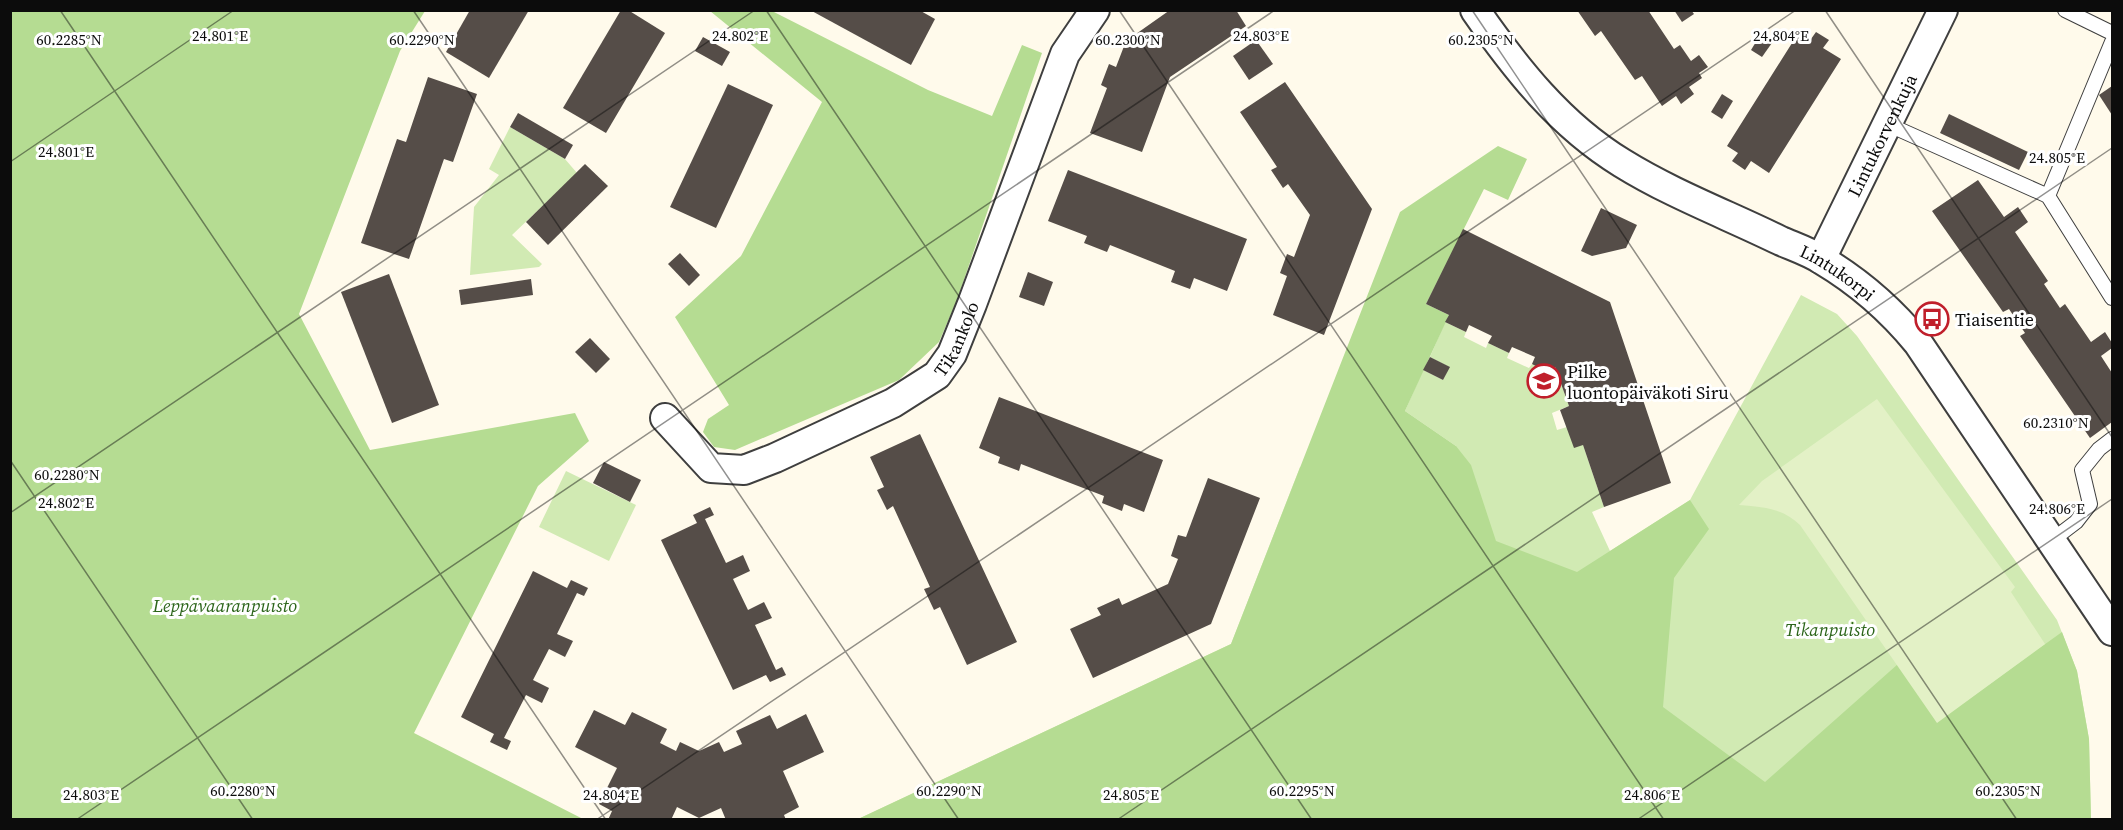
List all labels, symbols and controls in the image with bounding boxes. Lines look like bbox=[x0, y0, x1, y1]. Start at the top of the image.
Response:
text: 24.801°E bbox=[192, 25, 248, 46]
text: 24.802°E bbox=[712, 25, 768, 46]
text: 24.803°E bbox=[1233, 25, 1289, 46]
text: 24.804°E bbox=[1753, 25, 1809, 46]
text: 60.2285°N bbox=[36, 29, 102, 50]
text: 60.2290°N bbox=[389, 29, 455, 50]
text: 60.2300°N bbox=[1095, 29, 1161, 50]
text: 60.2305°N bbox=[1448, 29, 1514, 50]
street label: Lintukorvenkuja bbox=[1841, 69, 1923, 201]
text: 24.801°E bbox=[38, 141, 94, 162]
text: 24.805°E bbox=[2029, 147, 2085, 168]
street label: Lintukorpi bbox=[1796, 238, 1881, 306]
street label: Tikankolo bbox=[927, 297, 984, 381]
bus stop icon: Tiaisentie bbox=[1914, 301, 1950, 337]
place label: Tiaisentie bbox=[1955, 307, 2034, 332]
place label: Pilke luontopäiväkoti Siru bbox=[1567, 359, 1729, 405]
school or university icon: Pilke luontopäiväkoti Siru bbox=[1526, 363, 1562, 399]
text: 60.2310°N bbox=[2023, 412, 2089, 433]
text: 60.2280°N bbox=[34, 464, 100, 485]
text: 24.802°E bbox=[38, 492, 94, 513]
text: 24.806°E bbox=[2029, 498, 2085, 519]
park label: Leppävaaranpuisto bbox=[152, 593, 297, 618]
park label: Tikanpuisto bbox=[1785, 617, 1875, 642]
text: 60.2280°N bbox=[210, 780, 276, 801]
text: 60.2290°N bbox=[916, 780, 982, 801]
text: 60.2295°N bbox=[1269, 780, 1335, 801]
text: 60.2305°N bbox=[1975, 780, 2041, 801]
text: 24.803°E bbox=[63, 784, 119, 805]
text: 24.804°E bbox=[583, 784, 639, 805]
text: 24.805°E bbox=[1103, 784, 1159, 805]
text: 24.806°E bbox=[1624, 784, 1680, 805]

